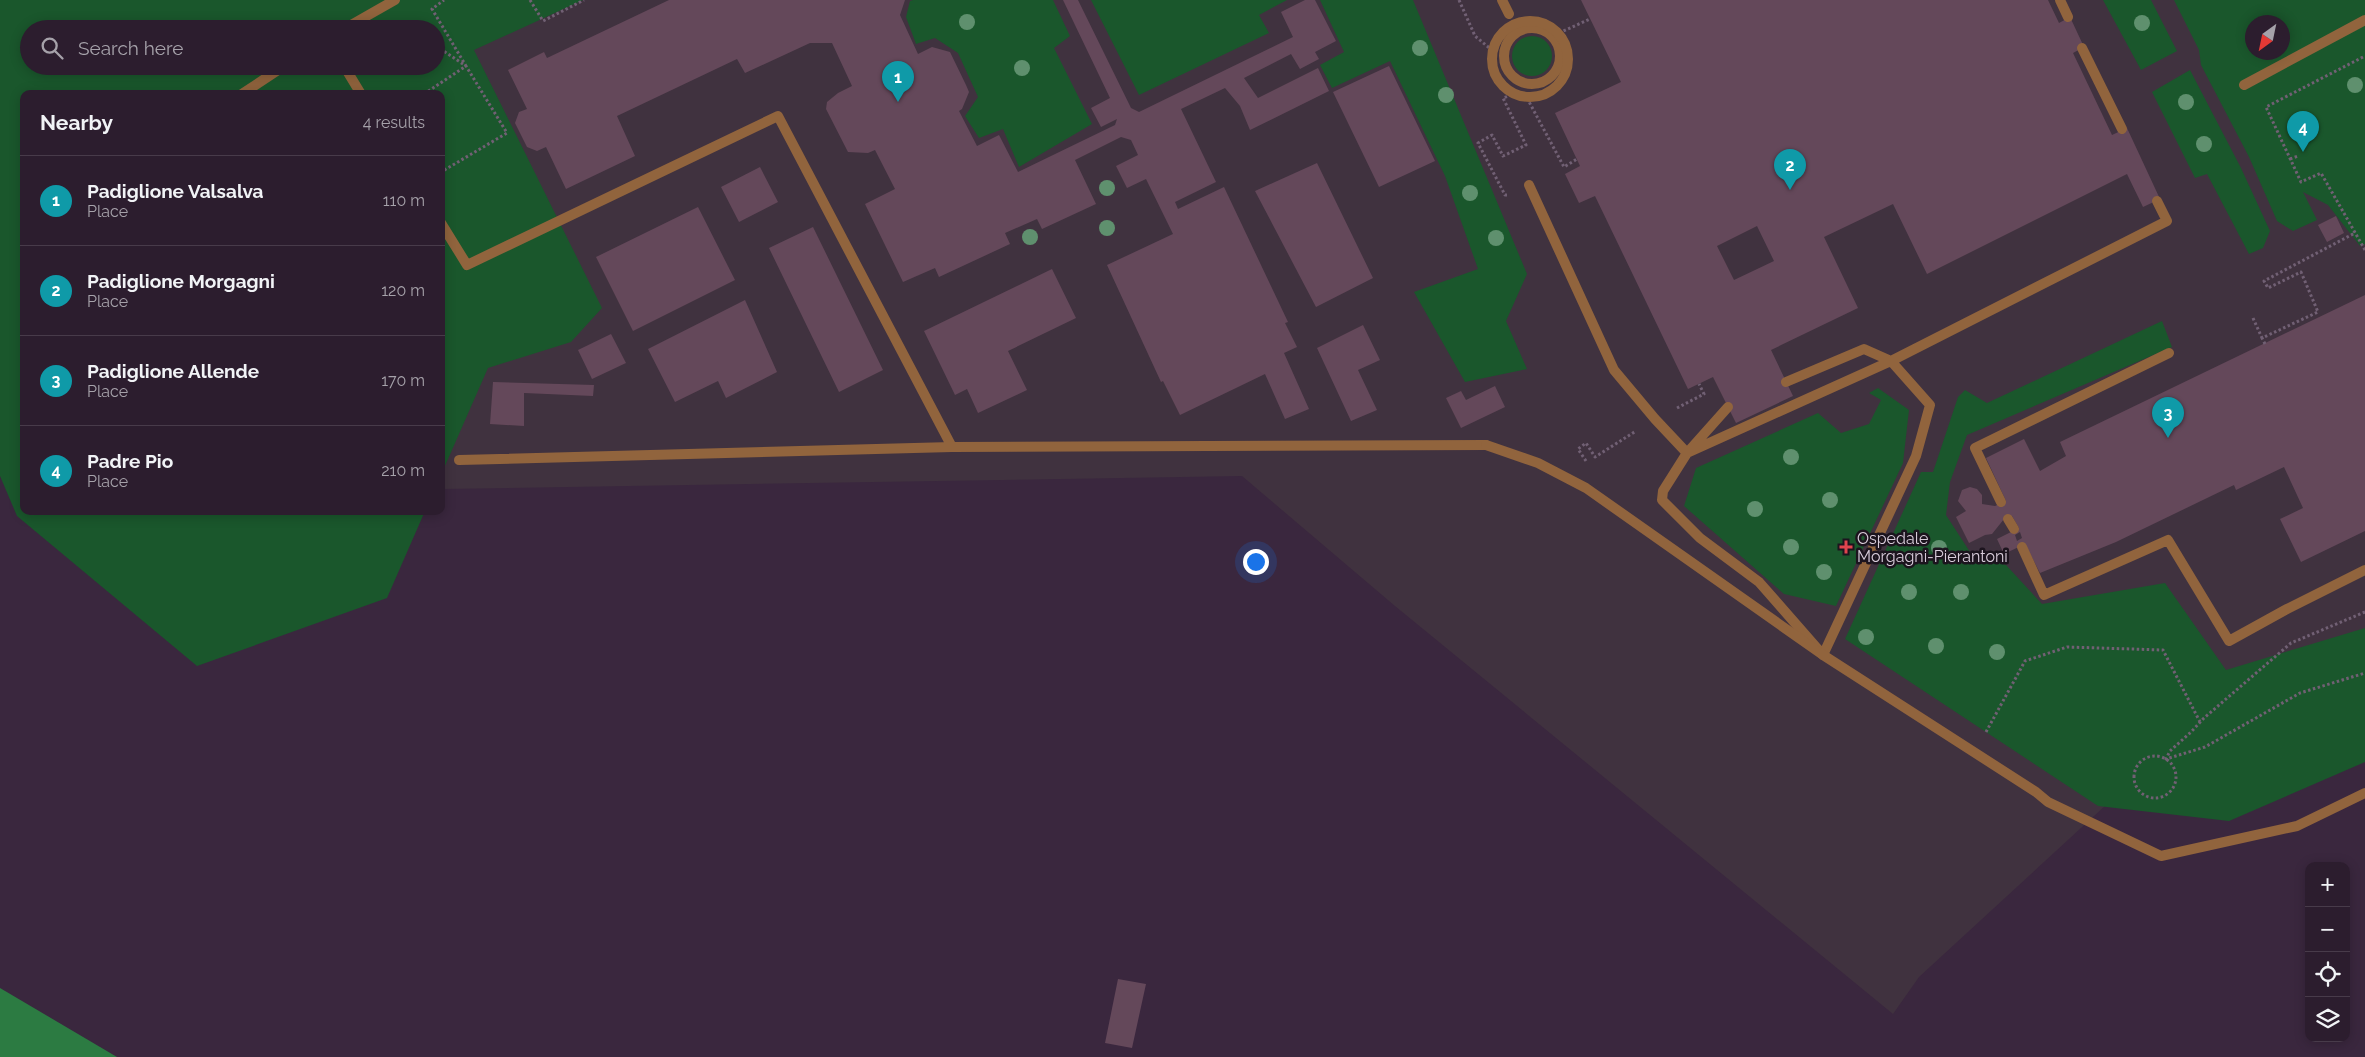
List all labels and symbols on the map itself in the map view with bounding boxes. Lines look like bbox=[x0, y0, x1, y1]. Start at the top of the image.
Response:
north arrow bbox=[2245, 15, 2290, 60]
pin: 1 bbox=[882, 61, 914, 102]
pin: 4 bbox=[2287, 111, 2319, 152]
pin: 2 bbox=[1774, 149, 1806, 190]
pin: 3 bbox=[2152, 397, 2184, 438]
place label: Ospedale Morgagni-Pierantoni bbox=[1857, 529, 2008, 566]
marker: Ospedale Morgagni-Pierantoni bbox=[1839, 540, 1853, 554]
your location bbox=[1243, 549, 1269, 575]

